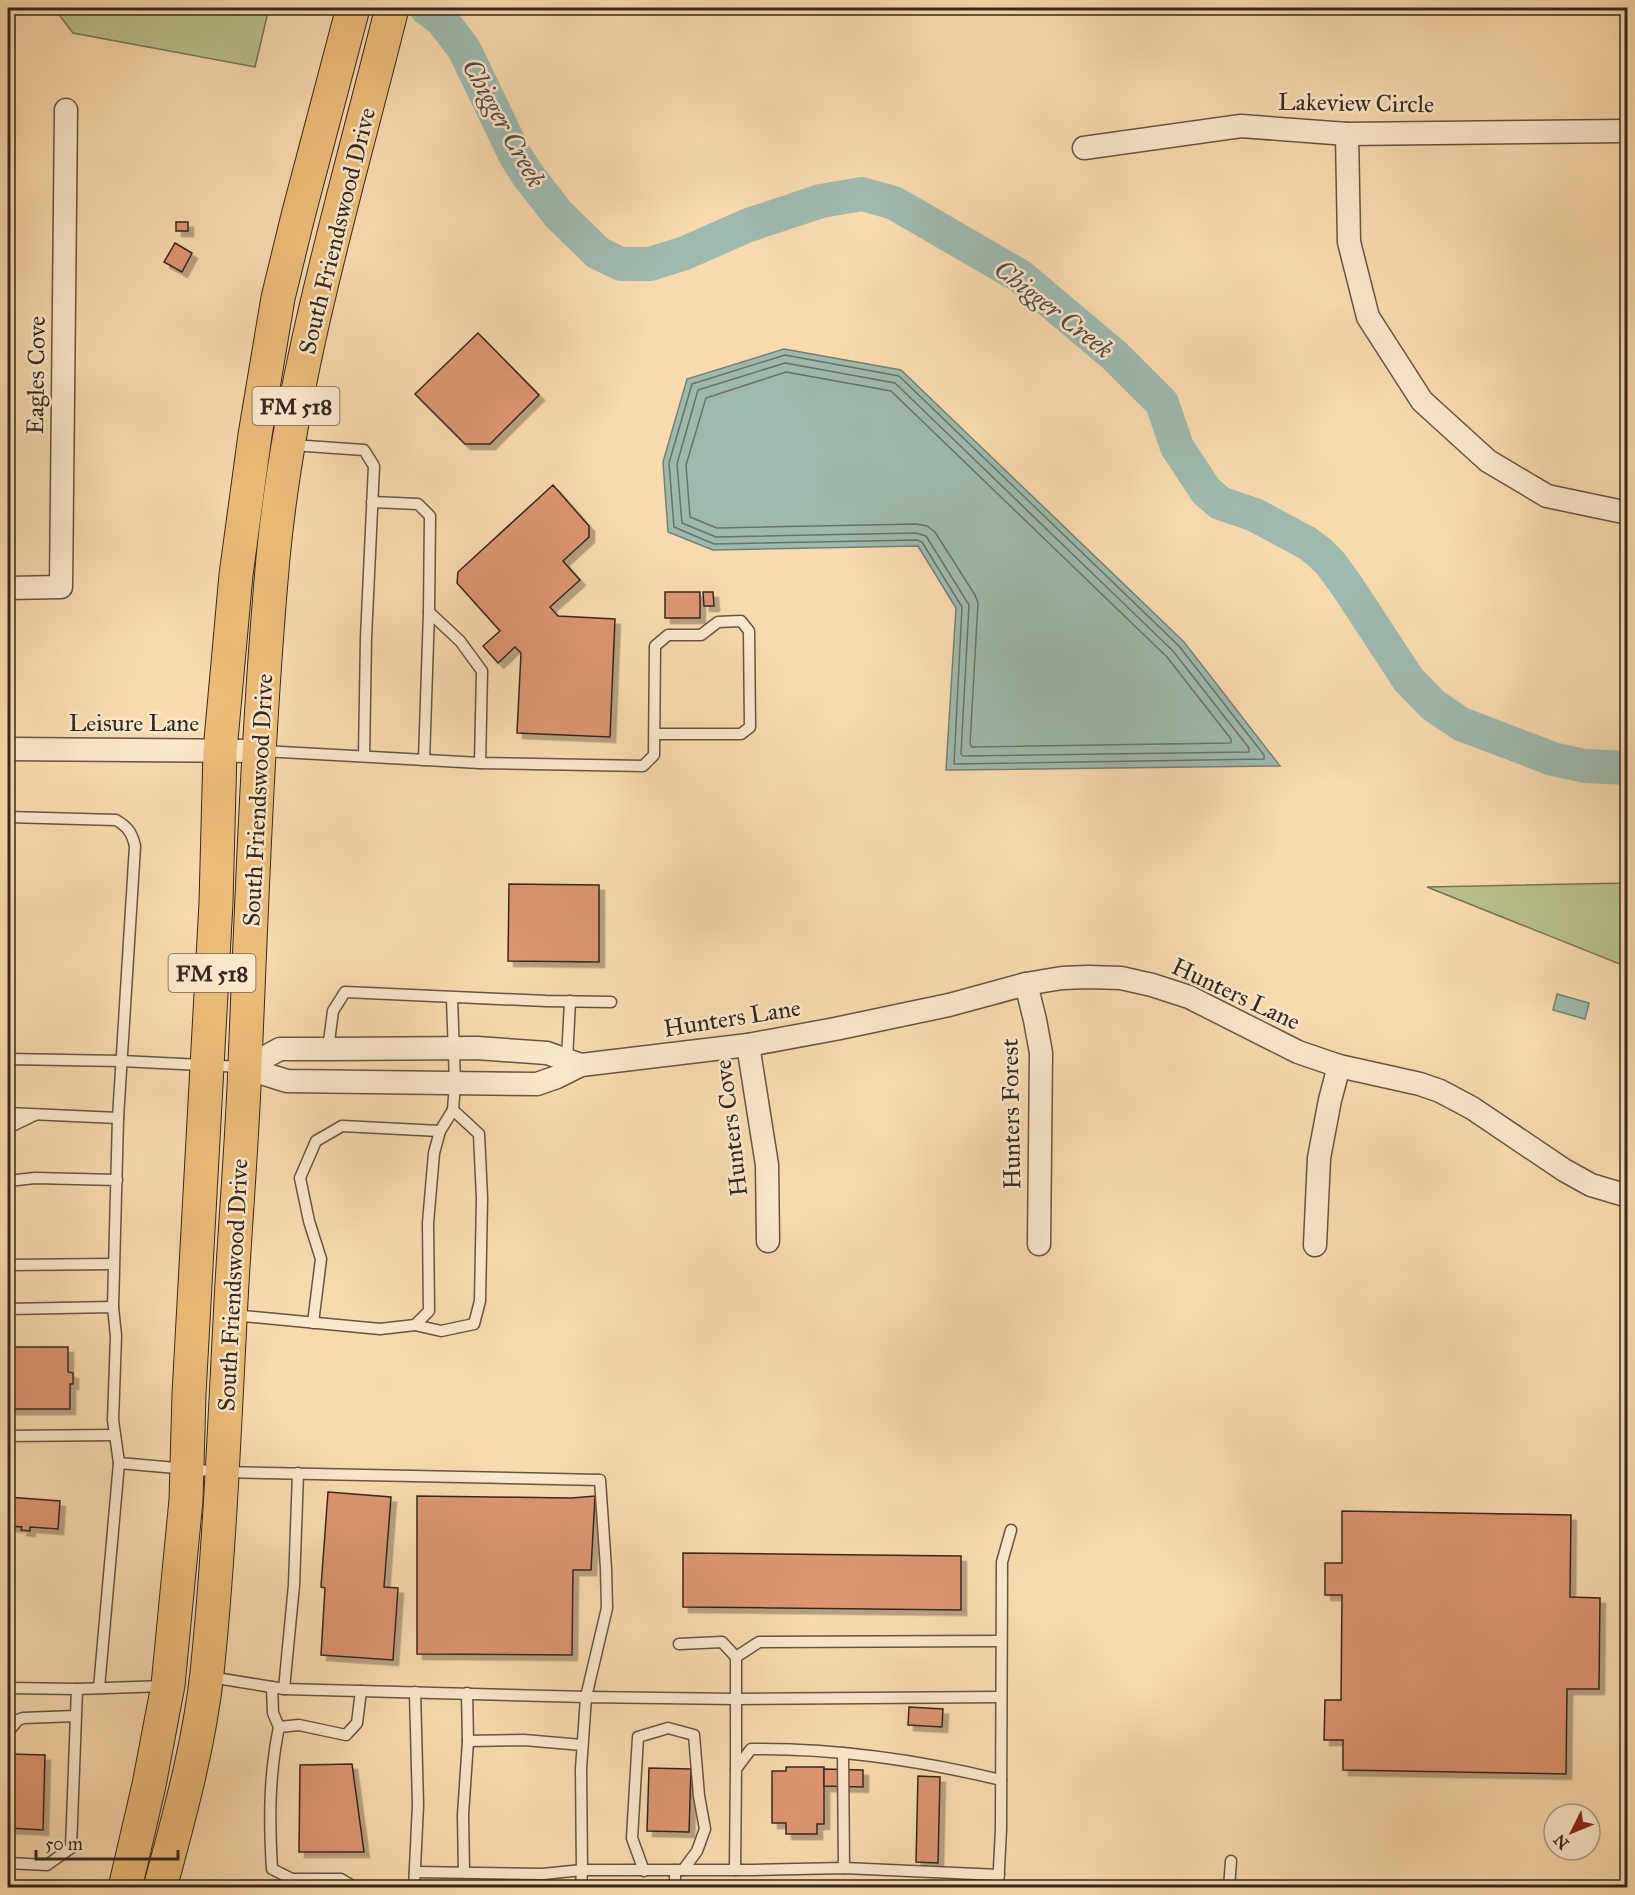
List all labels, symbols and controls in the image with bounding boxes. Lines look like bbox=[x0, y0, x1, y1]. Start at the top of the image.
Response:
water label: Chigger Creek bbox=[456, 53, 553, 193]
street label: Lakeview Circle bbox=[1278, 87, 1434, 119]
street label: South Friendswood Drive bbox=[292, 105, 382, 357]
water label: Chigger Creek bbox=[988, 253, 1120, 366]
street label: Eagles Cove bbox=[20, 315, 52, 435]
road number: FM 518 bbox=[252, 387, 340, 425]
street label: South Friendswood Drive bbox=[236, 673, 280, 927]
street label: Leisure Lane bbox=[69, 708, 199, 738]
street label: Hunters Lane bbox=[1167, 951, 1305, 1037]
road number: FM 518 bbox=[168, 954, 256, 992]
street label: Hunters Lane bbox=[661, 992, 803, 1044]
street label: Hunters Forest bbox=[995, 1038, 1027, 1190]
street label: Hunters Cove bbox=[708, 1058, 754, 1198]
street label: South Friendswood Drive bbox=[211, 1158, 255, 1412]
north arrow bbox=[1542, 1802, 1602, 1862]
scale bar bbox=[36, 1823, 178, 1861]
text: N bbox=[1550, 1830, 1573, 1853]
text: 50 m bbox=[45, 1833, 83, 1855]

